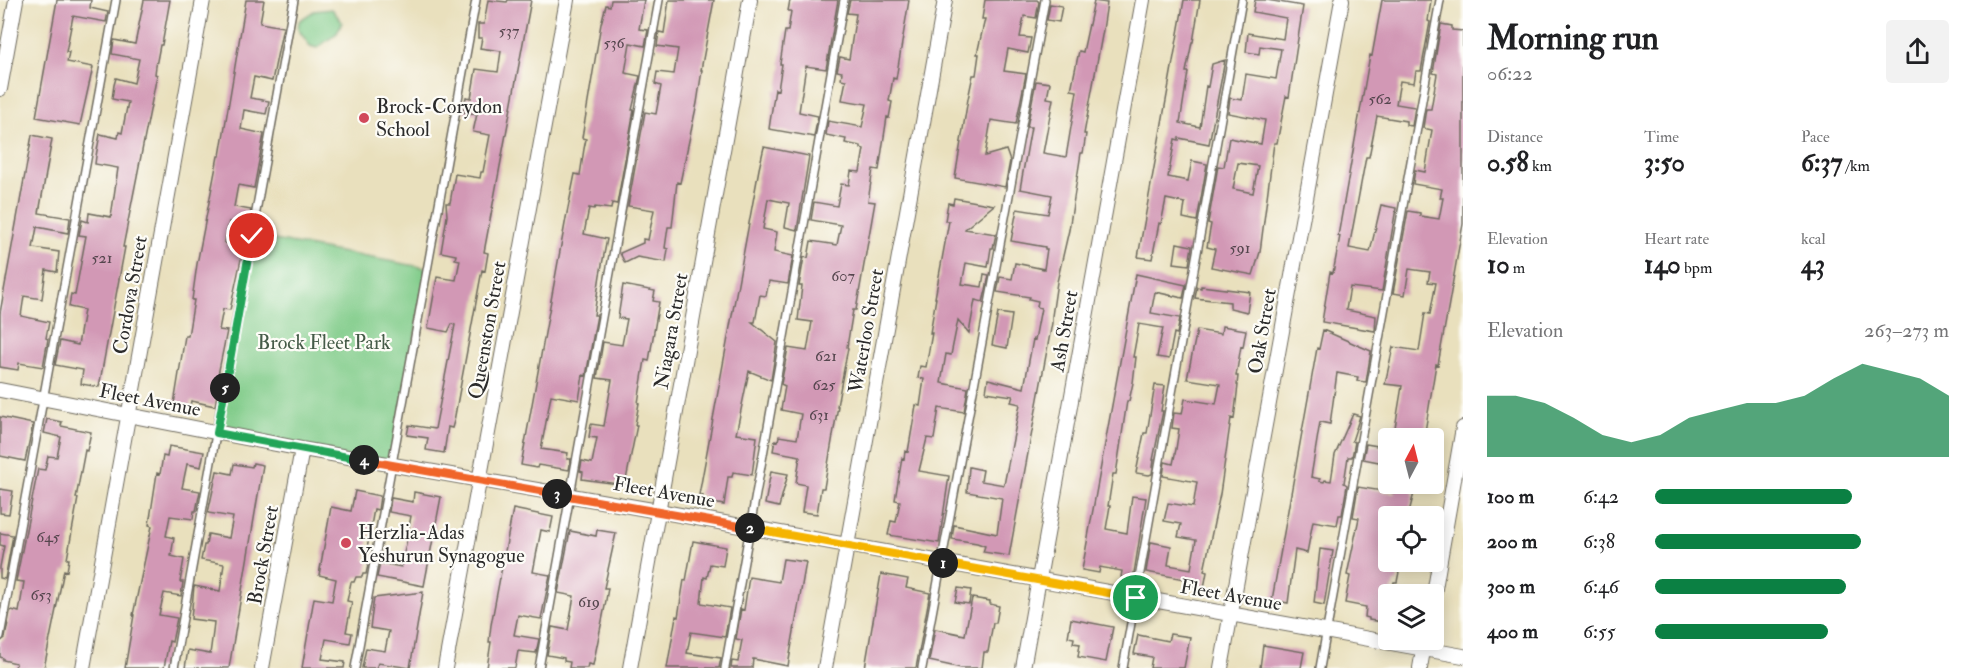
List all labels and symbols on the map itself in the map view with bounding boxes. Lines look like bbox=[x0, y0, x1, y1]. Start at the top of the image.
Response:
house number: 537 bbox=[499, 21, 520, 41]
house number: 536 bbox=[603, 33, 626, 53]
house number: 562 bbox=[1368, 89, 1392, 109]
place label: Brock-Corydon School bbox=[376, 94, 502, 142]
marker: Brock-Corydon School bbox=[357, 111, 371, 125]
pin bbox=[226, 210, 277, 261]
street label: Cordova Street bbox=[107, 233, 153, 356]
house number: 591 bbox=[1230, 238, 1250, 258]
house number: 521 bbox=[92, 248, 112, 268]
street label: Queenston Street bbox=[463, 258, 512, 401]
house number: 607 bbox=[831, 266, 855, 286]
street label: Waterloo Street bbox=[843, 266, 889, 396]
street label: Niagara Street bbox=[648, 270, 694, 391]
street label: Oak Street bbox=[1242, 286, 1282, 376]
street label: Ash Street bbox=[1044, 288, 1084, 375]
park label: Brock Fleet Park bbox=[257, 330, 391, 355]
house number: 621 bbox=[815, 346, 837, 366]
pin: 5 bbox=[210, 373, 240, 403]
house number: 625 bbox=[812, 375, 836, 395]
street label: Fleet Avenue bbox=[97, 378, 203, 422]
house number: 631 bbox=[809, 405, 829, 425]
north arrow bbox=[1378, 428, 1444, 494]
pin: 4 bbox=[349, 445, 379, 475]
street label: Fleet Avenue bbox=[611, 471, 717, 513]
pin: 3 bbox=[542, 479, 572, 509]
street label: Brock Street bbox=[242, 503, 284, 606]
pin: 2 bbox=[735, 513, 765, 543]
place label: Herzlia-Adas Yeshurun Synagogue bbox=[358, 520, 525, 568]
house number: 645 bbox=[36, 527, 60, 547]
marker: Herzlia-Adas Yeshurun Synagogue bbox=[339, 536, 353, 550]
pin: 1 bbox=[928, 548, 958, 578]
pin bbox=[1110, 572, 1161, 623]
street label: Fleet Avenue bbox=[1178, 574, 1284, 616]
house number: 653 bbox=[30, 585, 52, 605]
house number: 619 bbox=[578, 592, 600, 612]

